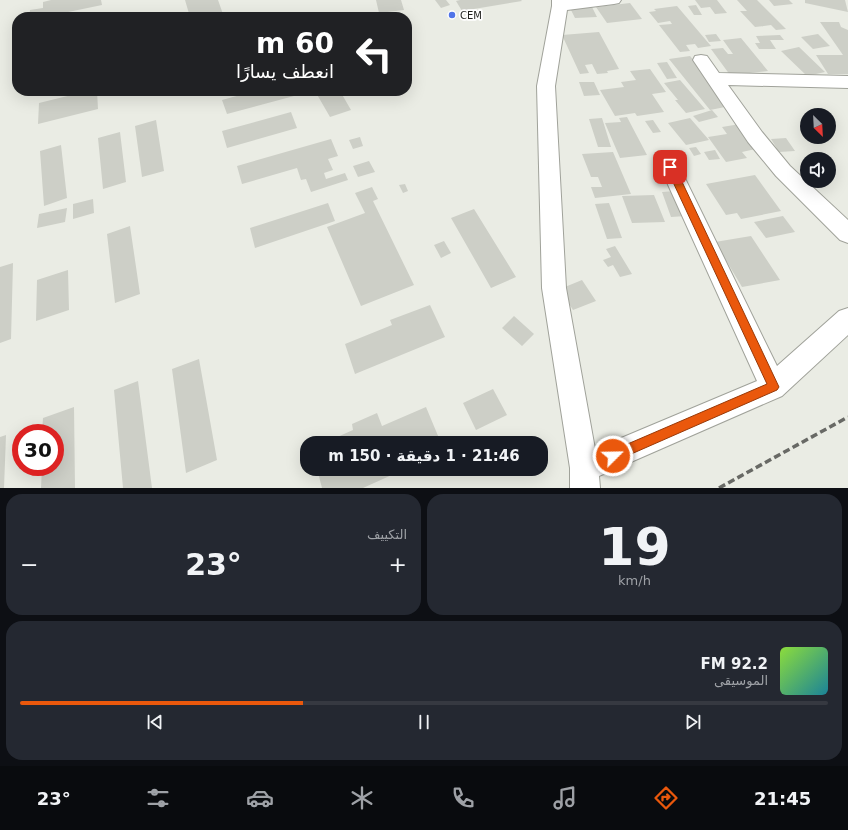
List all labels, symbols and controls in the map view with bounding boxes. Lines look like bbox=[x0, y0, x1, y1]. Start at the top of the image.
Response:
marker: CEM bbox=[447, 10, 457, 20]
place label: CEM bbox=[460, 10, 482, 21]
text: 60 m bbox=[256, 27, 334, 60]
icon: left bbox=[348, 28, 400, 80]
text: انعطف يسارًا bbox=[236, 61, 334, 82]
north arrow bbox=[800, 108, 836, 144]
map controls bbox=[800, 108, 836, 188]
pin bbox=[653, 150, 687, 184]
button: sound bbox=[800, 152, 836, 188]
icon: arrive bbox=[659, 156, 681, 178]
speed limit sign: 30 bbox=[12, 424, 64, 476]
position arrow bbox=[592, 435, 634, 477]
text: 21:46 · 1 دقيقة · 150 m bbox=[328, 447, 520, 465]
text: 19 bbox=[598, 517, 671, 577]
text: التكييف bbox=[367, 527, 407, 542]
text: 23° bbox=[185, 547, 242, 582]
text: − bbox=[20, 552, 38, 577]
text: + bbox=[389, 552, 407, 577]
text: km/h bbox=[618, 573, 651, 588]
text: 92.2 FM bbox=[701, 655, 768, 673]
text: الموسيقى bbox=[714, 673, 768, 688]
icon: previous bbox=[144, 711, 166, 733]
icon: pause bbox=[413, 711, 435, 733]
icon: next bbox=[682, 711, 704, 733]
icon: filters bbox=[144, 784, 172, 812]
icon: car bbox=[246, 784, 274, 812]
icon: climate bbox=[348, 784, 376, 812]
icon: phone bbox=[449, 784, 477, 812]
icon: music bbox=[551, 784, 579, 812]
icon: directions bbox=[652, 784, 680, 812]
text: 23° bbox=[37, 788, 71, 809]
text: 21:45 bbox=[754, 788, 811, 809]

